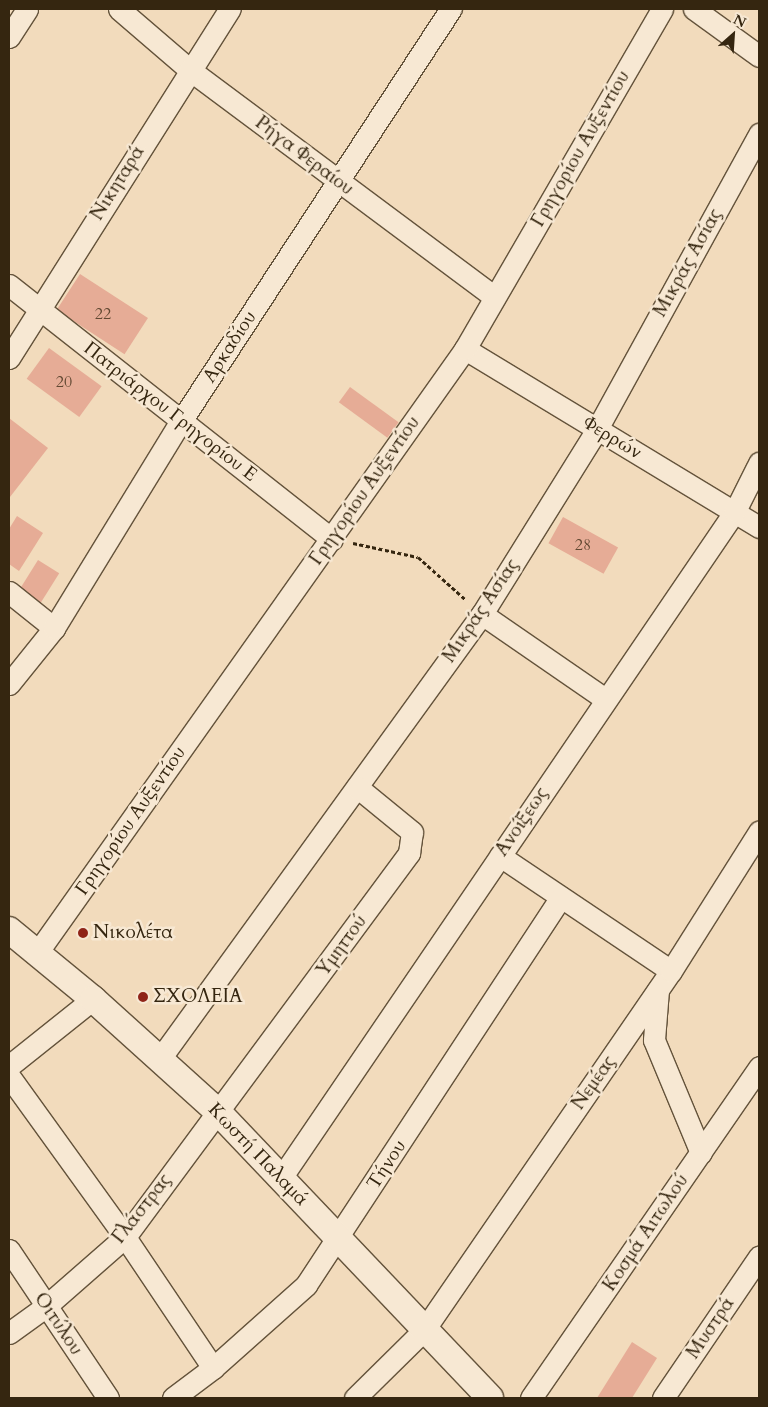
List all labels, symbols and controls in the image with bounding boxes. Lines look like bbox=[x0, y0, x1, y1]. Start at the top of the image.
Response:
north arrow bbox=[708, 10, 758, 60]
text: N bbox=[730, 10, 749, 32]
street label: Γρηγορίου Αυξεντίου bbox=[527, 67, 635, 231]
street label: Ρήγα Φεραίου bbox=[250, 112, 358, 200]
street label: Νικηταρά bbox=[86, 141, 150, 225]
street label: Μικράς Ασίας bbox=[649, 205, 727, 321]
house number: 22 bbox=[95, 304, 111, 324]
street label: Αρκαδίου bbox=[198, 307, 262, 387]
street label: Πατριάρχου Γρηγορίου Ε bbox=[79, 337, 261, 487]
house number: 20 bbox=[56, 372, 72, 392]
street label: Γρηγορίου Αυξεντίου bbox=[305, 412, 425, 570]
street label: Φερρών bbox=[578, 412, 646, 464]
house number: 28 bbox=[575, 535, 591, 555]
street label: Μικράς Ασίας bbox=[438, 555, 524, 667]
street label: Γρηγορίου Αυξεντίου bbox=[71, 742, 191, 900]
street label: Ανοίξεως bbox=[491, 783, 553, 861]
street label: Υμηττού bbox=[312, 911, 372, 981]
place label: Νικολέτα bbox=[93, 922, 173, 944]
marker: Νικολέτα bbox=[77, 927, 89, 939]
place label: ΣΧΟΛΕΙΑ bbox=[153, 986, 243, 1008]
marker: ΣΧΟΛΕΙΑ bbox=[137, 991, 149, 1003]
street label: Νεμέας bbox=[567, 1051, 621, 1115]
street label: Κωστή Παλαμά bbox=[203, 1099, 313, 1211]
street label: Τήνου bbox=[363, 1136, 411, 1194]
street label: Γλάστρας bbox=[108, 1170, 176, 1248]
street label: Κοσμά Αιτωλού bbox=[598, 1170, 694, 1296]
street label: Οιτύλου bbox=[29, 1288, 87, 1360]
street label: Μυστρά bbox=[682, 1293, 740, 1363]

